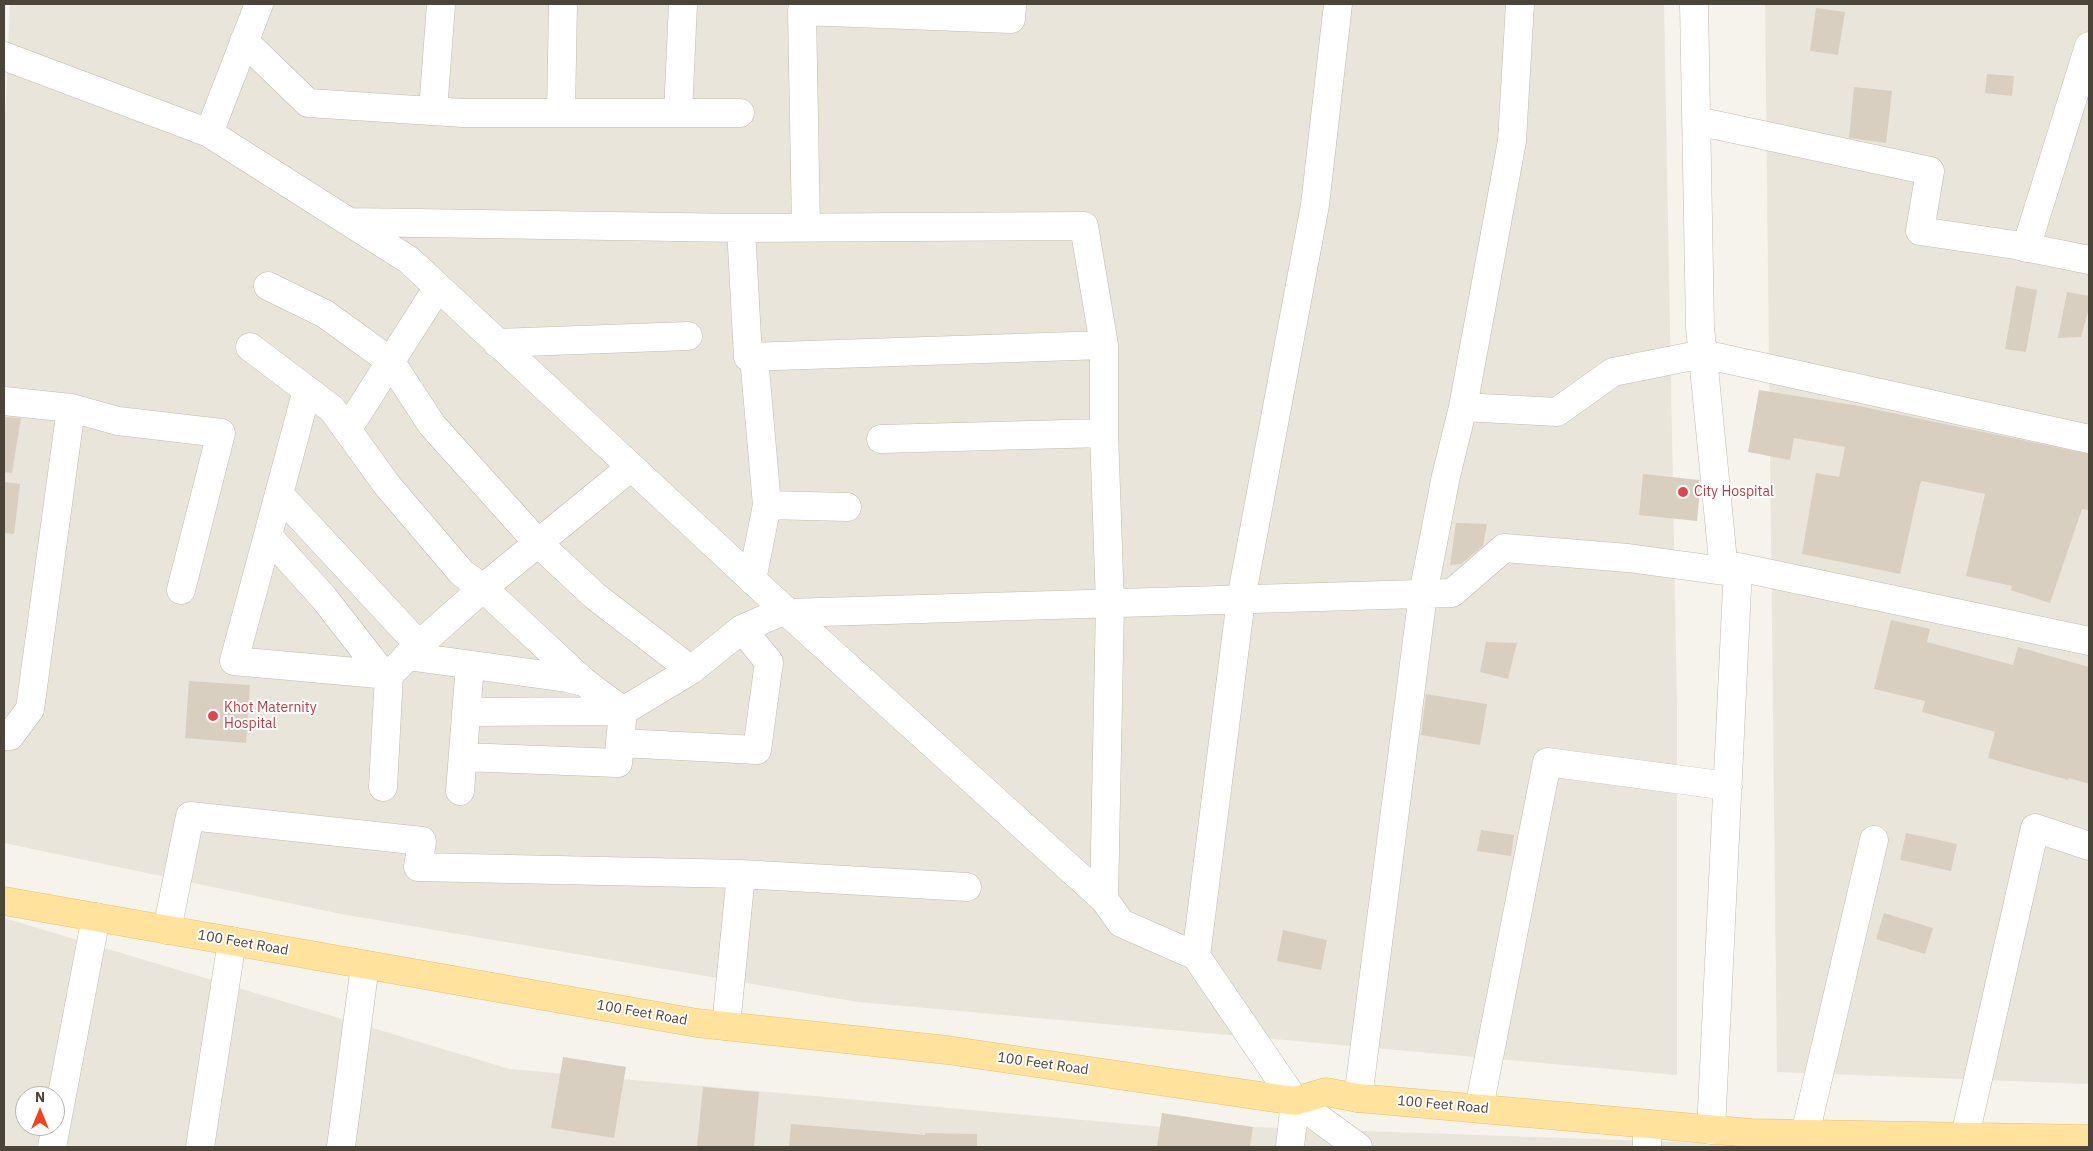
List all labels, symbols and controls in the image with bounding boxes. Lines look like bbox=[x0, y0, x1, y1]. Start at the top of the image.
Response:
place label: City Hospital bbox=[1694, 484, 1774, 500]
marker: City Hospital bbox=[1676, 485, 1690, 499]
place label: Khot Maternity Hospital bbox=[224, 700, 317, 732]
marker: Khot Maternity Hospital bbox=[206, 709, 220, 723]
street label: 100 Feet Road bbox=[196, 927, 290, 959]
street label: 100 Feet Road bbox=[595, 997, 689, 1029]
street label: 100 Feet Road bbox=[996, 1049, 1090, 1079]
north arrow bbox=[15, 1086, 65, 1136]
text: N bbox=[35, 1088, 45, 1106]
street label: 100 Feet Road bbox=[1397, 1093, 1489, 1117]

